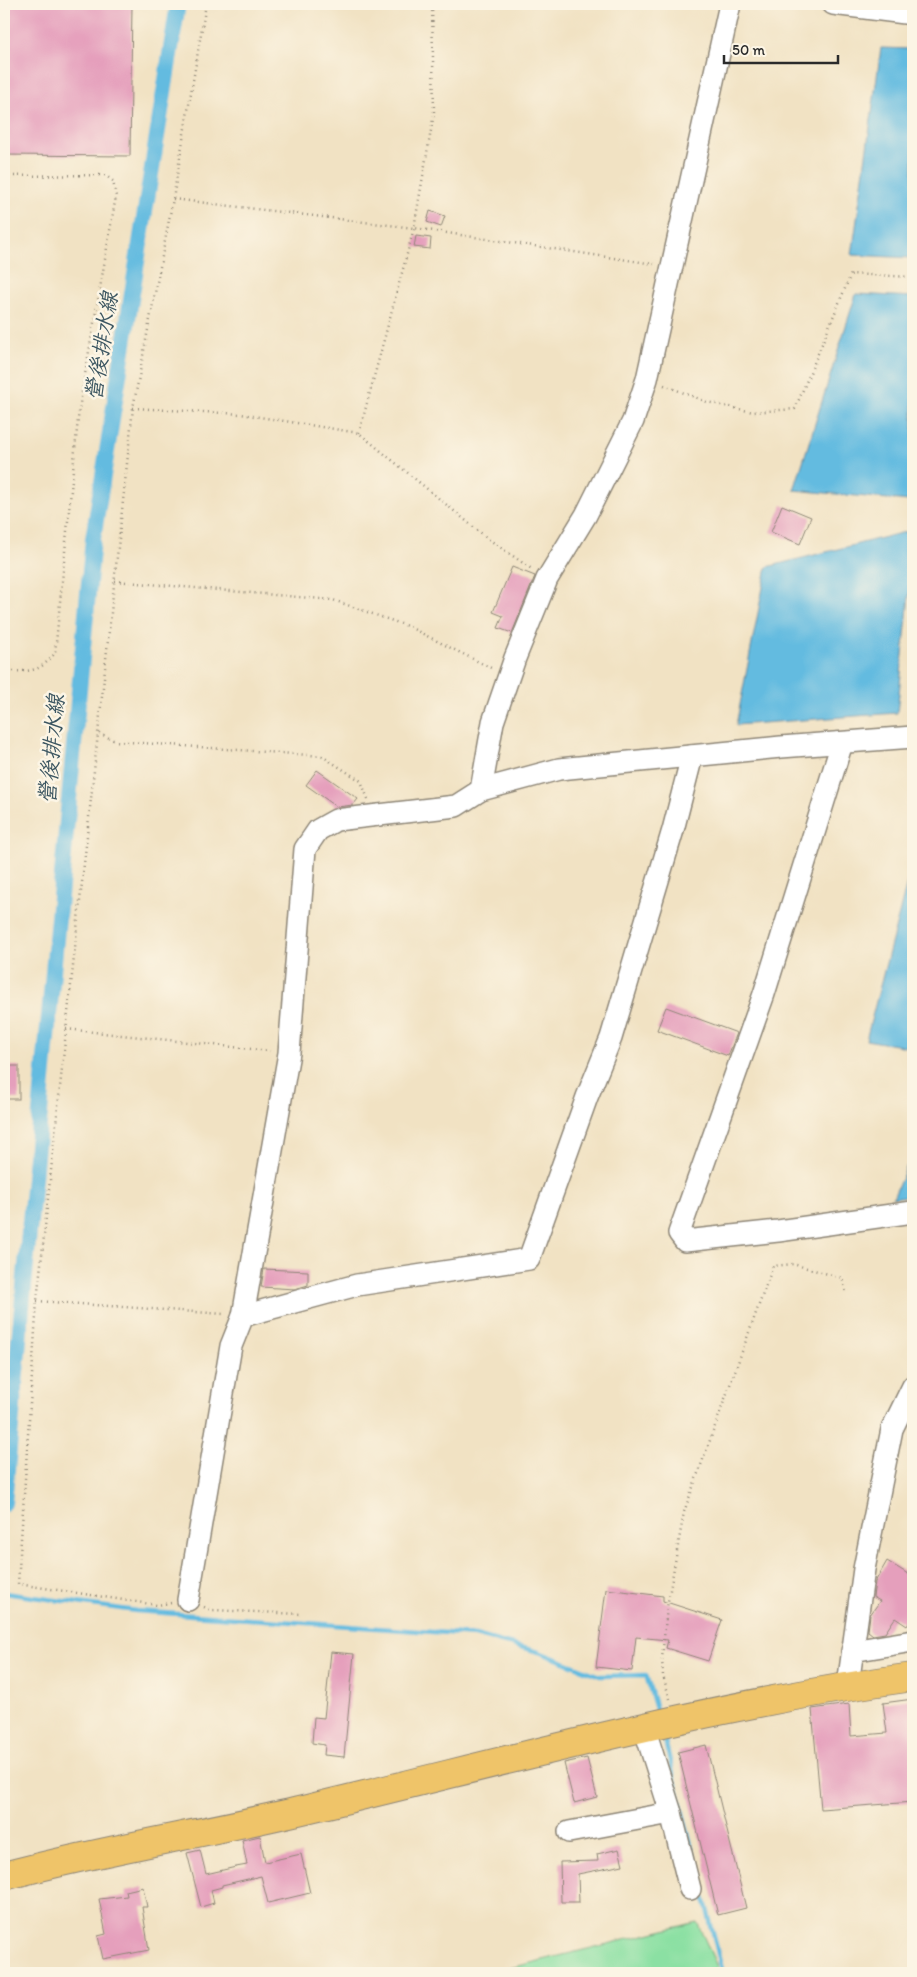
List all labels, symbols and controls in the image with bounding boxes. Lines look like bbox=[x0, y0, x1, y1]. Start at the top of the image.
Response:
scale bar bbox=[724, 32, 838, 64]
text: 50 m bbox=[732, 41, 765, 59]
water label: 營後排水線 bbox=[80, 289, 124, 403]
water label: 營後排水線 bbox=[33, 692, 70, 805]

